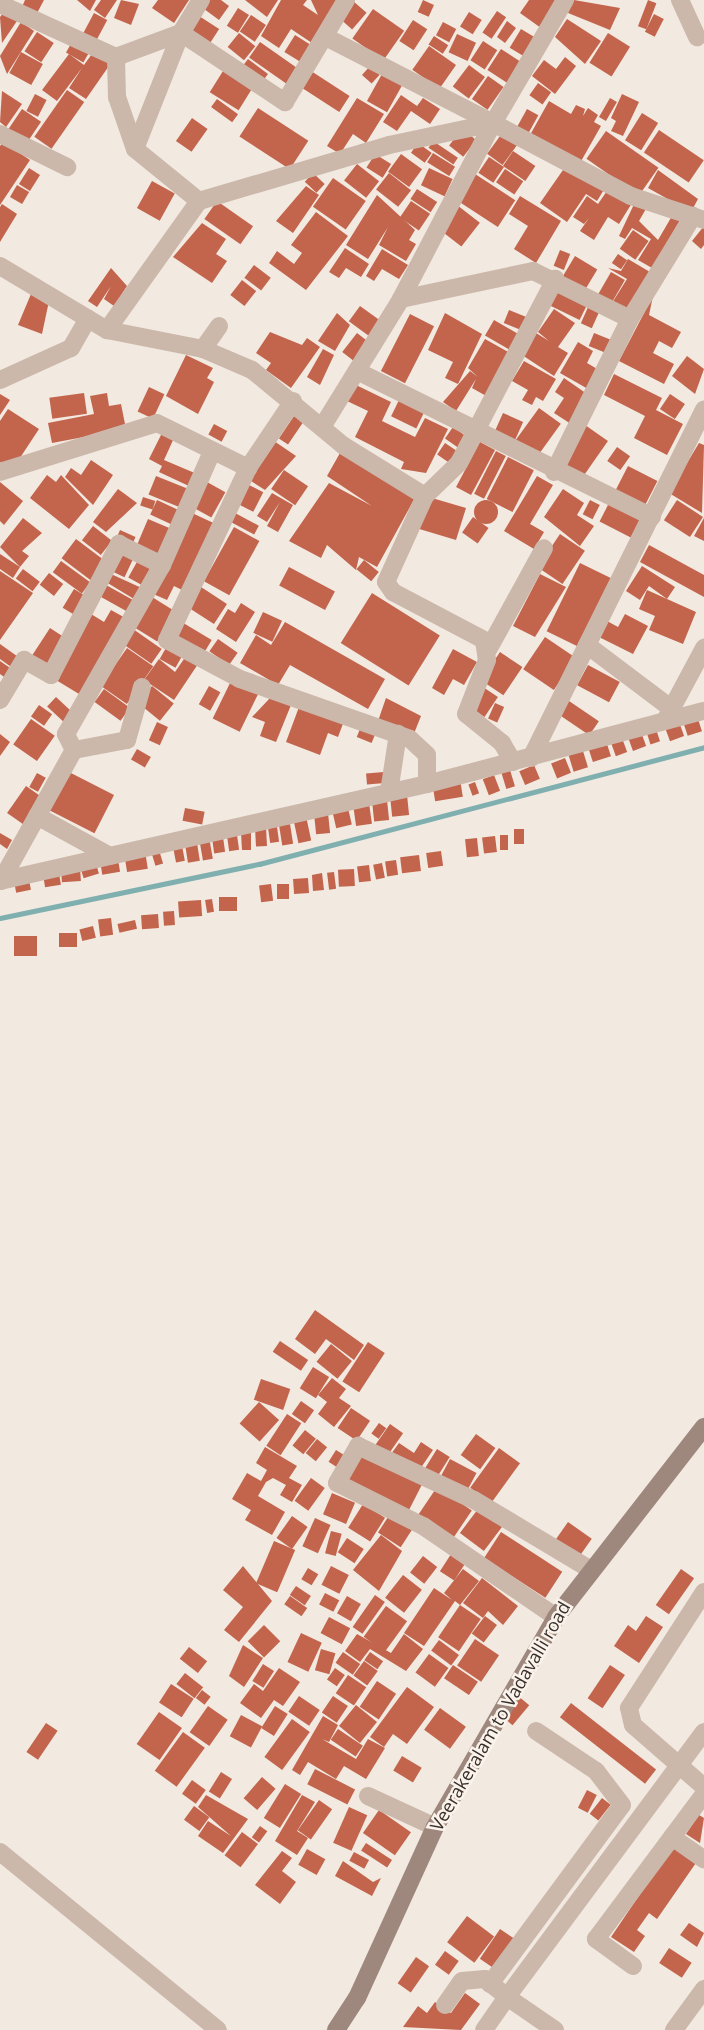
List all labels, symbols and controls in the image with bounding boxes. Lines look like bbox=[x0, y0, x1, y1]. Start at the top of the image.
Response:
street label: Veerakeralam to Vadavalli road bbox=[425, 1597, 575, 1835]

